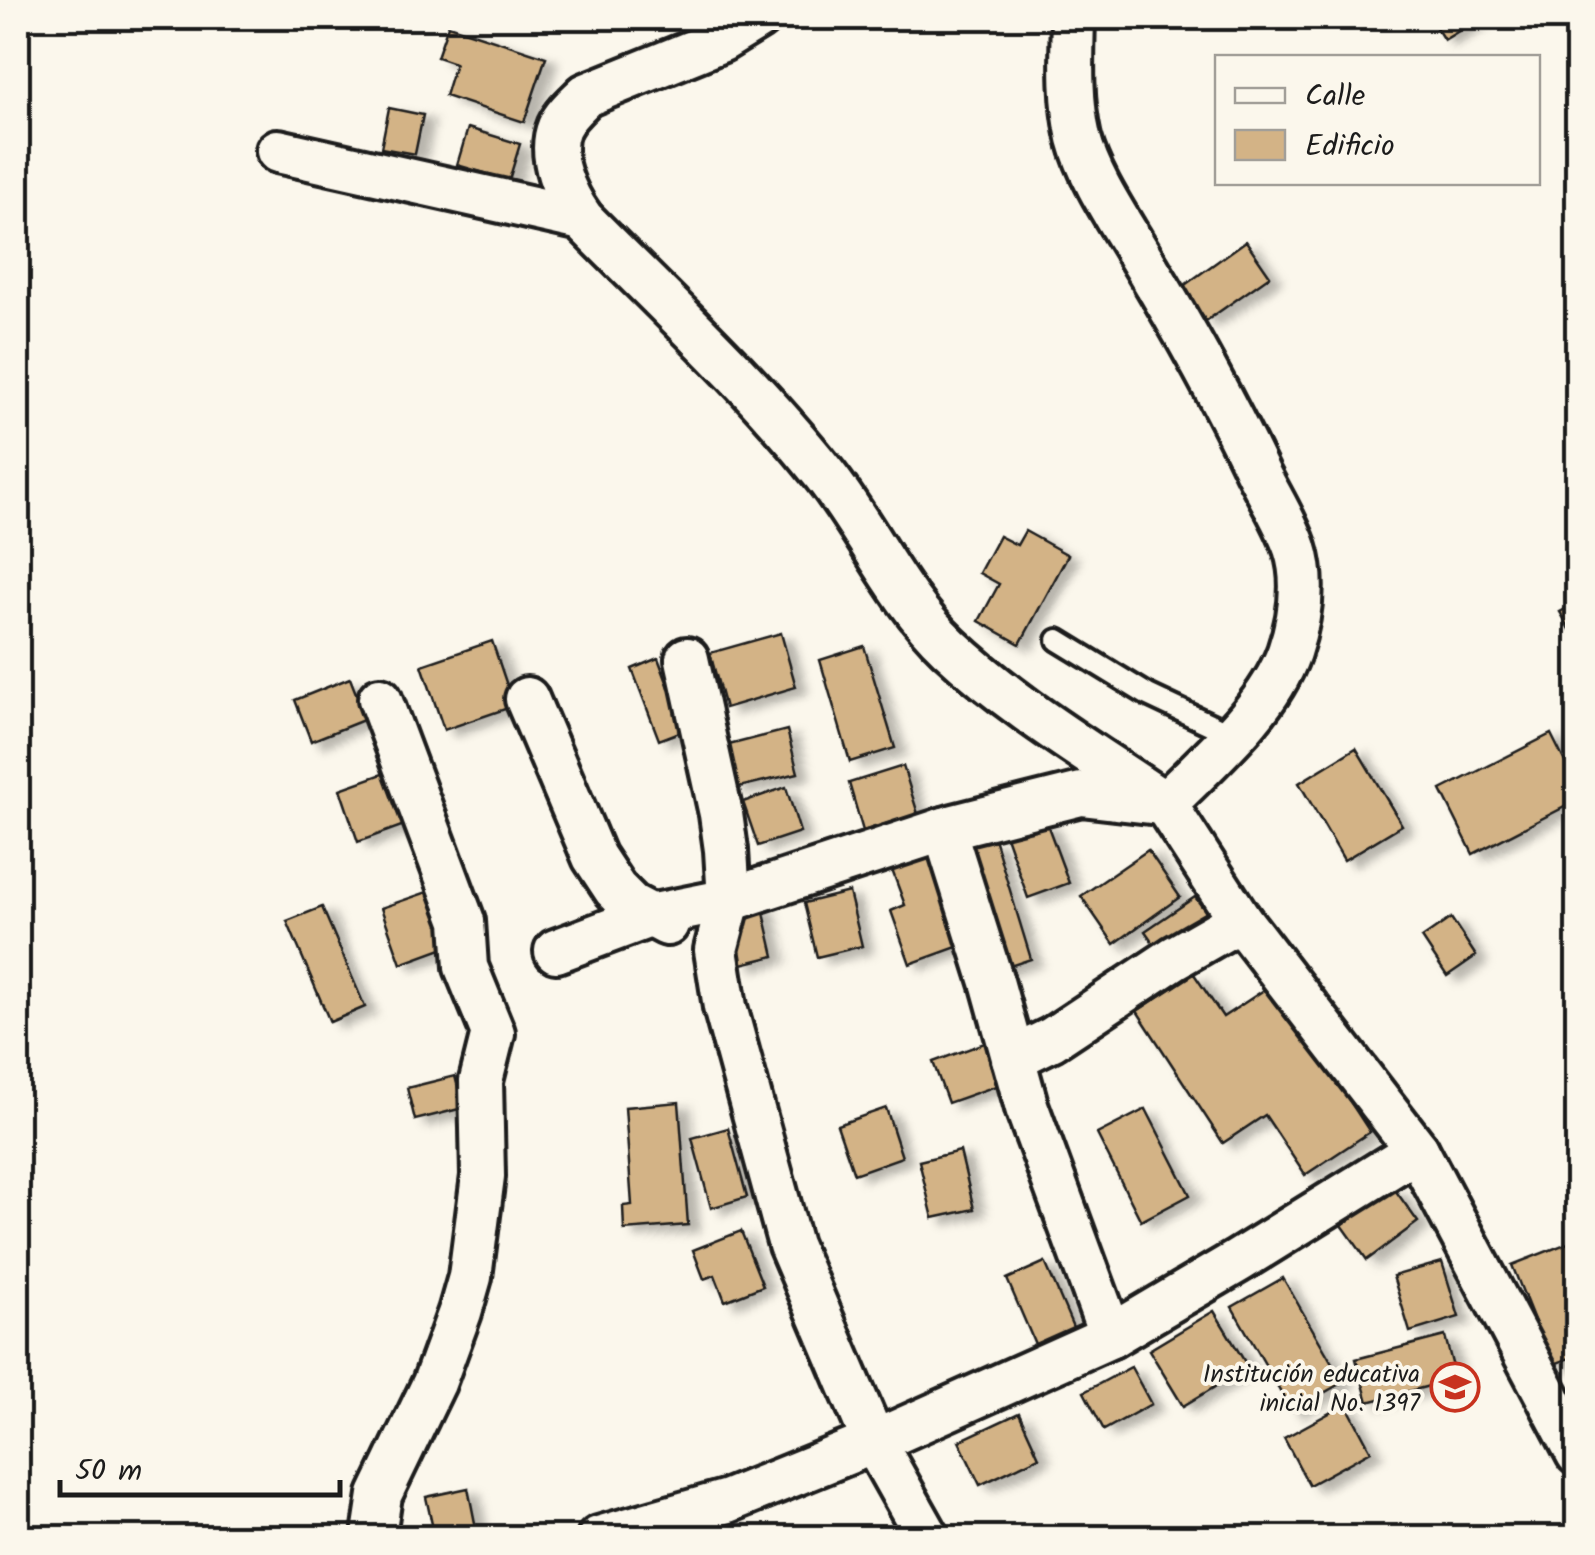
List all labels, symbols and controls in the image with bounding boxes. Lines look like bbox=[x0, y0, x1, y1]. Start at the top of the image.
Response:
legend bbox=[1215, 55, 1540, 185]
text: Calle bbox=[1305, 73, 1365, 121]
text: Edificio bbox=[1305, 123, 1395, 171]
place label: Institución educativa inicial No. 1397 bbox=[1203, 1355, 1421, 1424]
school or university icon: Institución educativa inicial No. 1397 bbox=[1429, 1361, 1481, 1413]
scale bar bbox=[60, 1435, 340, 1497]
text: 50 m bbox=[75, 1448, 142, 1496]

